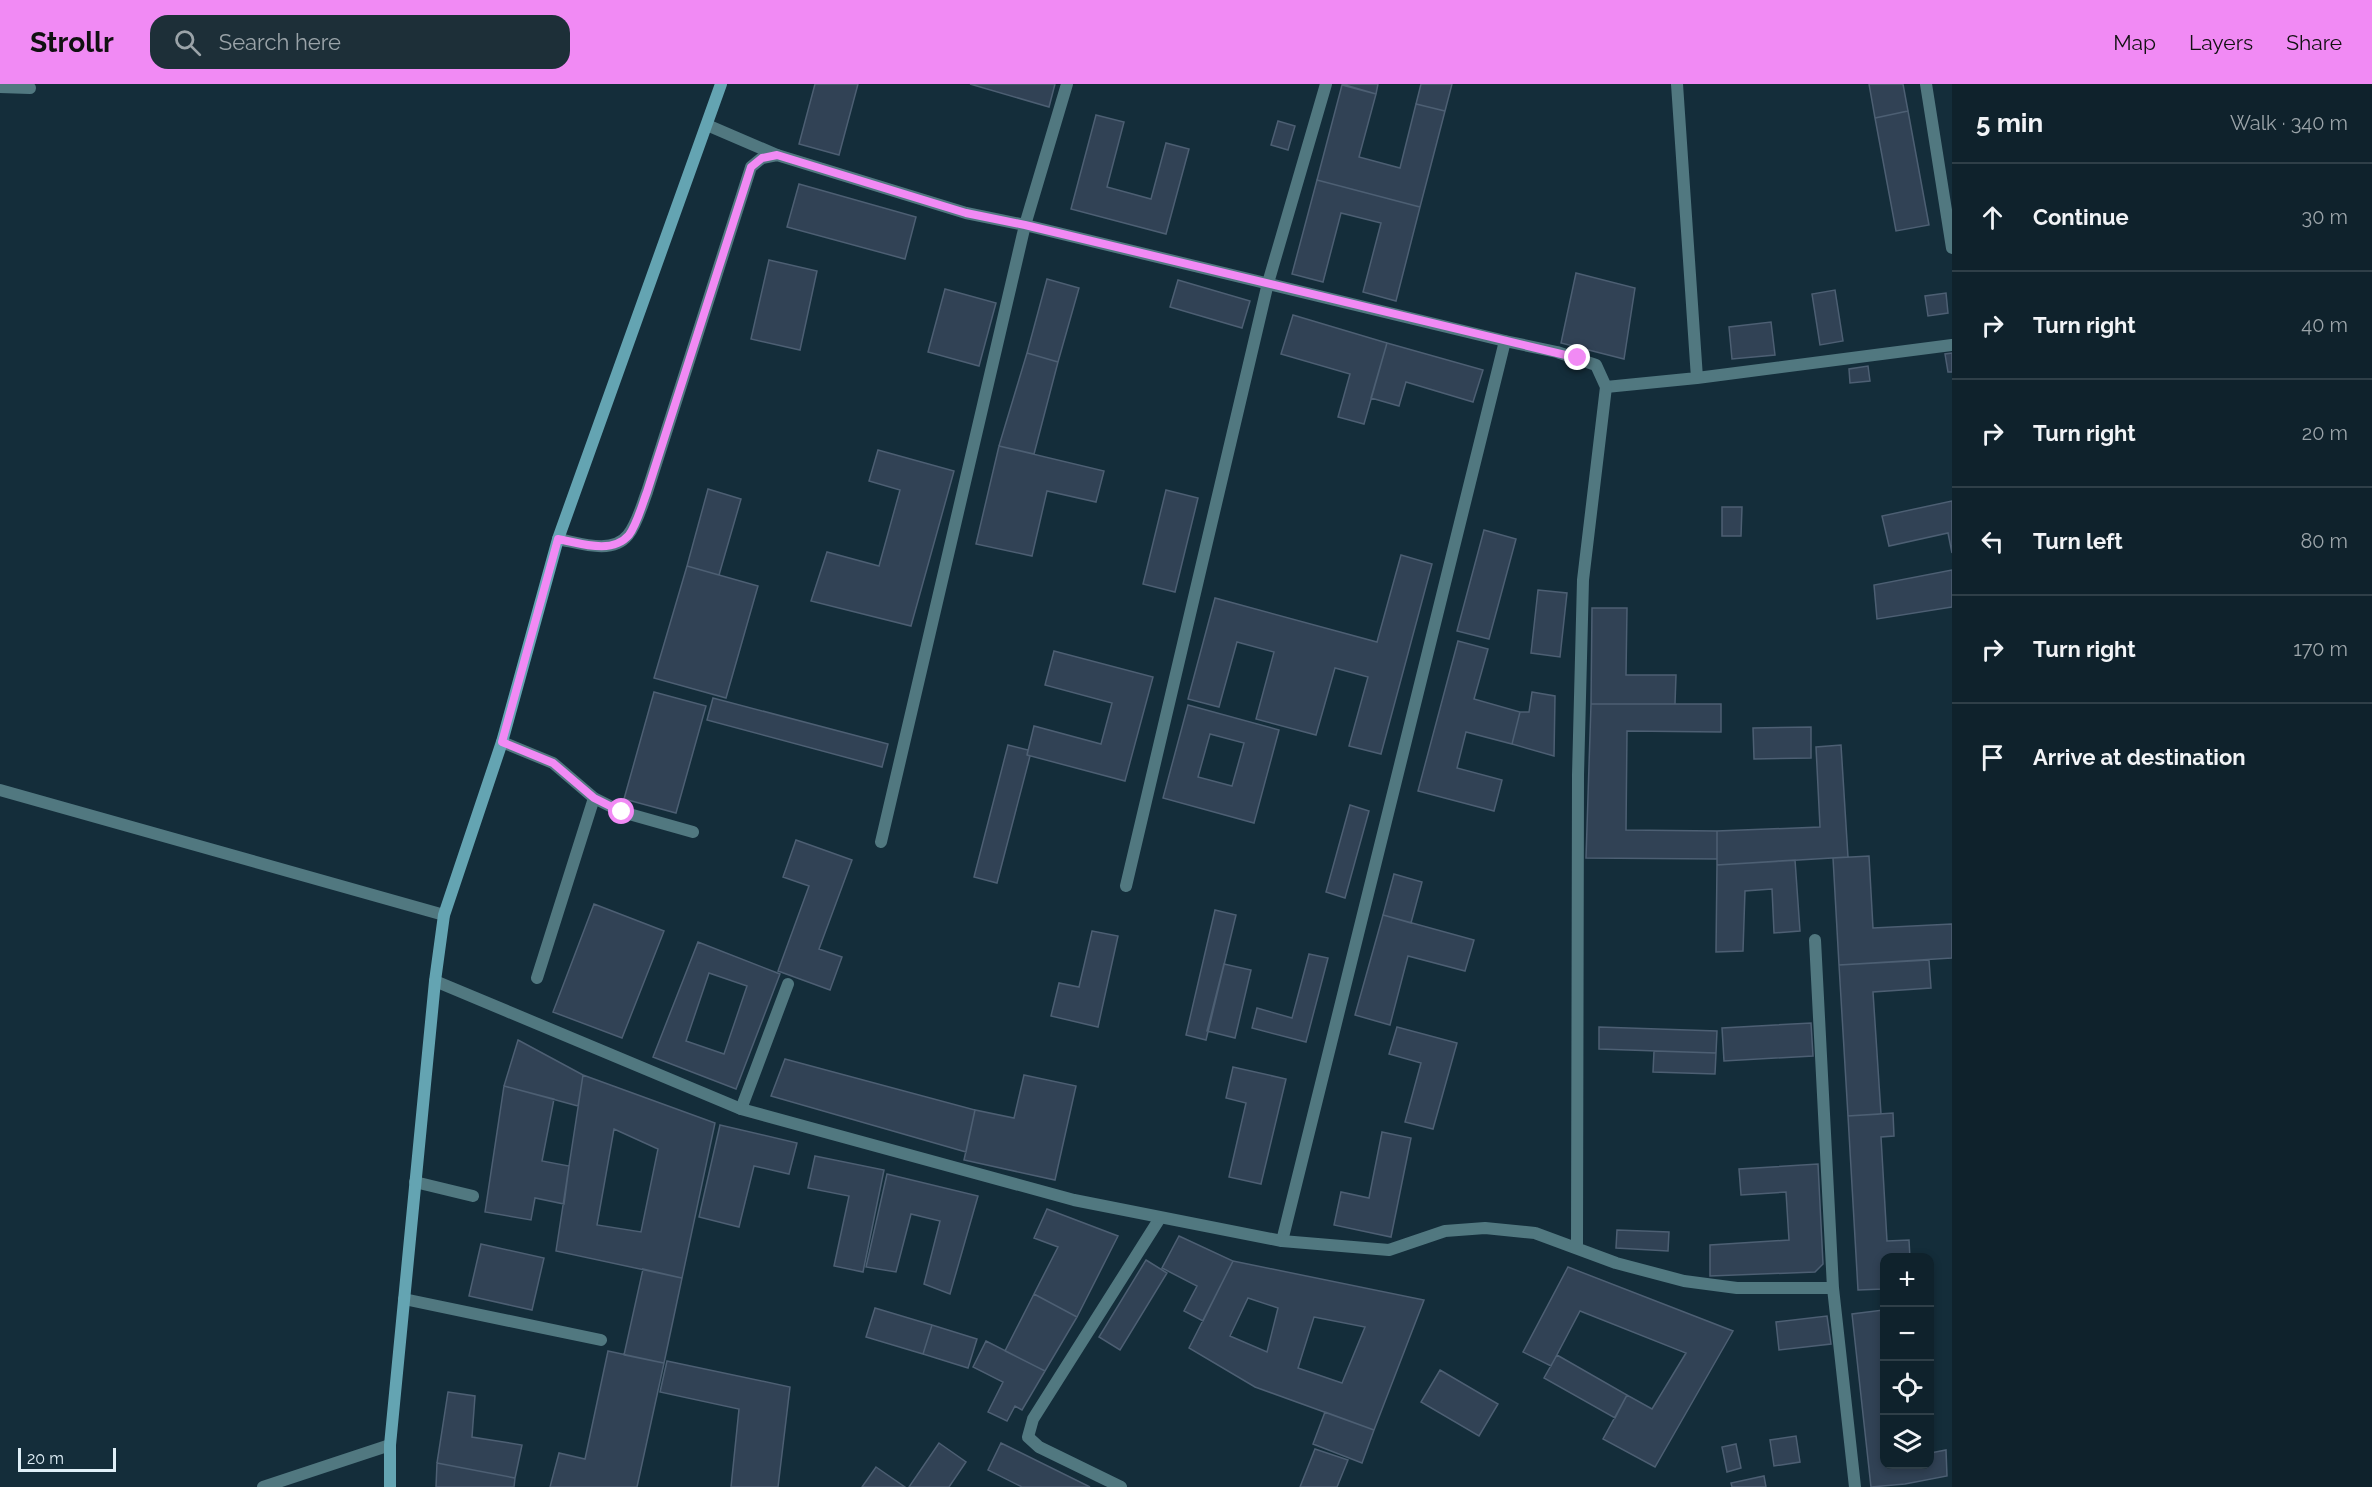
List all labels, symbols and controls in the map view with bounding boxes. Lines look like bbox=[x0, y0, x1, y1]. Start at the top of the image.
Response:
search box bbox=[150, 15, 570, 69]
text: Strollr bbox=[30, 26, 114, 59]
icon: search bbox=[171, 26, 204, 59]
text: Search here bbox=[219, 29, 341, 55]
text: Map bbox=[2113, 30, 2156, 55]
text: Layers bbox=[2189, 30, 2253, 55]
text: Share bbox=[2286, 30, 2342, 55]
text: 5 min bbox=[1976, 108, 2043, 138]
text: Walk · 340 m bbox=[2230, 111, 2348, 135]
icon: ahead bbox=[1976, 201, 2009, 234]
text: Continue bbox=[2033, 204, 2129, 230]
text: 30 m bbox=[2302, 205, 2348, 229]
icon: right bbox=[1976, 309, 2009, 342]
text: Turn right bbox=[2033, 312, 2136, 338]
text: 40 m bbox=[2301, 313, 2348, 337]
route end bbox=[1564, 344, 1590, 370]
icon: right bbox=[1976, 417, 2009, 450]
text: Turn right bbox=[2033, 420, 2136, 446]
text: 20 m bbox=[2302, 421, 2348, 445]
icon: left bbox=[1976, 525, 2009, 558]
text: Turn left bbox=[2033, 528, 2123, 554]
text: 80 m bbox=[2300, 529, 2348, 553]
icon: right bbox=[1976, 633, 2009, 666]
text: Turn right bbox=[2033, 636, 2136, 662]
text: 170 m bbox=[2293, 637, 2348, 661]
icon: arrive bbox=[1976, 741, 2009, 774]
text: Arrive at destination bbox=[2033, 744, 2246, 770]
route start bbox=[608, 798, 634, 824]
map controls bbox=[1880, 1253, 1934, 1469]
button: + bbox=[1880, 1253, 1934, 1307]
button: − bbox=[1880, 1307, 1934, 1361]
button: locate bbox=[1880, 1361, 1934, 1415]
button: layers bbox=[1880, 1415, 1934, 1469]
scale bar bbox=[18, 1445, 116, 1472]
text: 20 m bbox=[27, 1449, 64, 1468]

